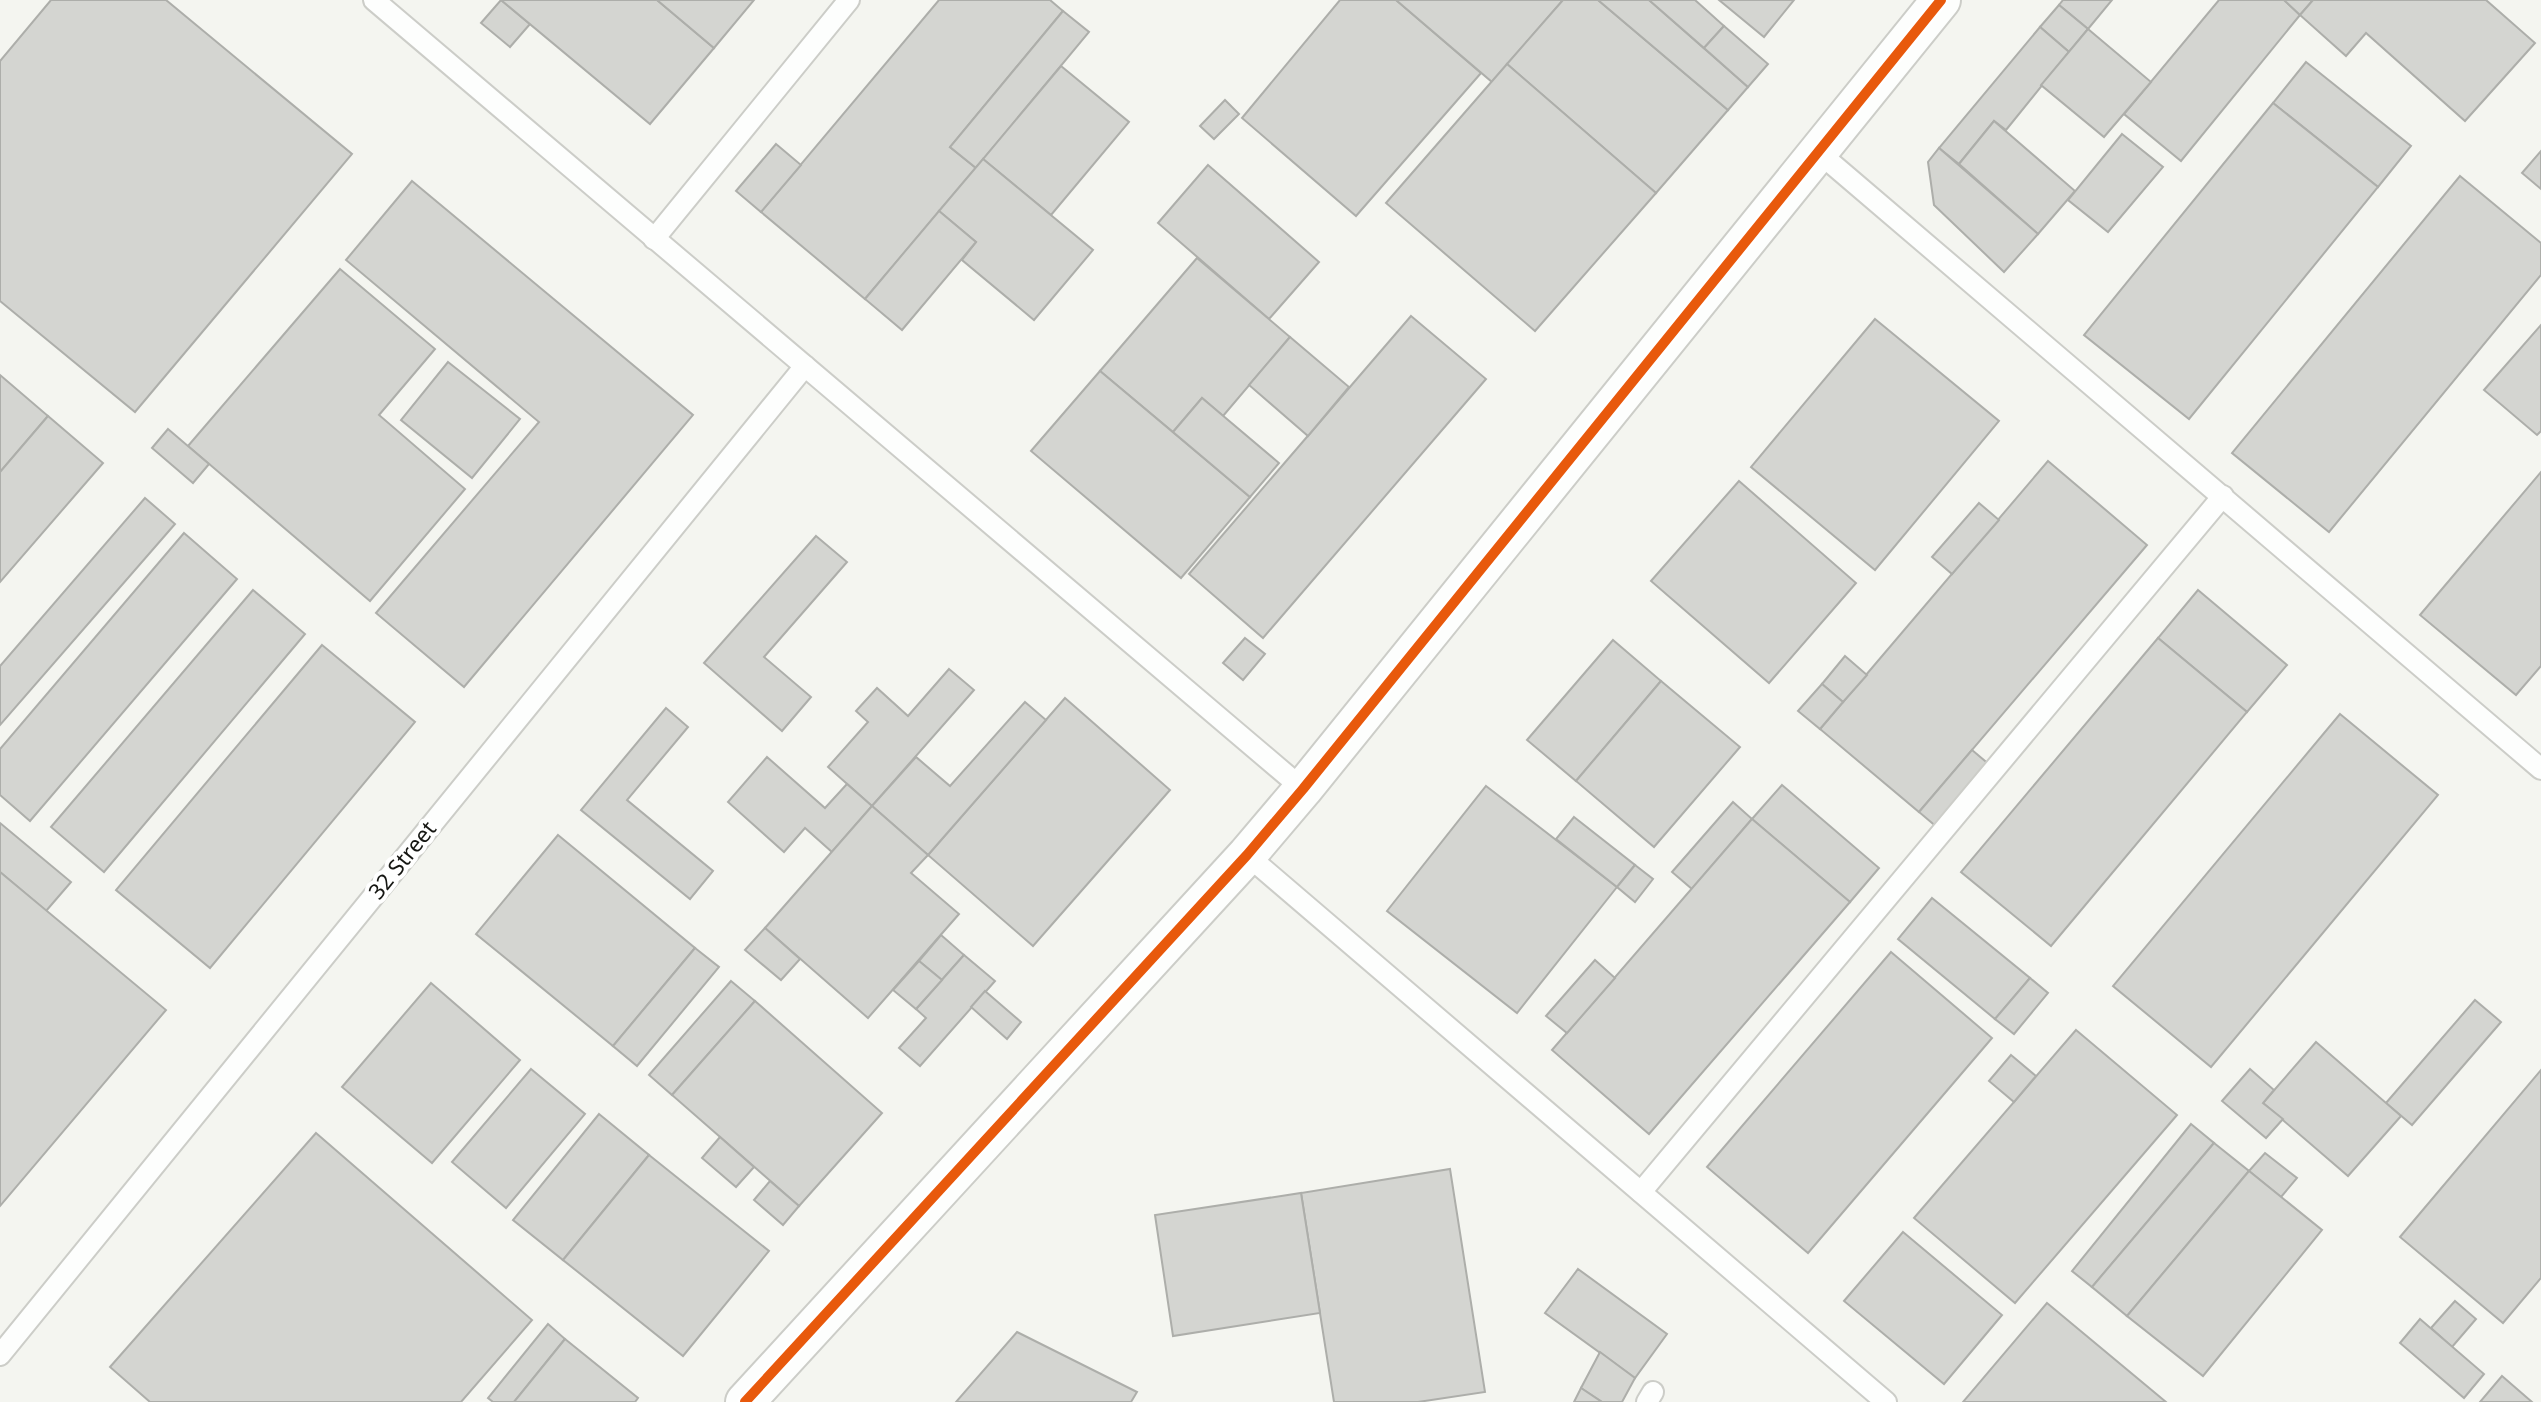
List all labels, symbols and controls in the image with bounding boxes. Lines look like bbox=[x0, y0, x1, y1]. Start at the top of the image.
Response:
street label: 32 Street bbox=[361, 814, 442, 905]

